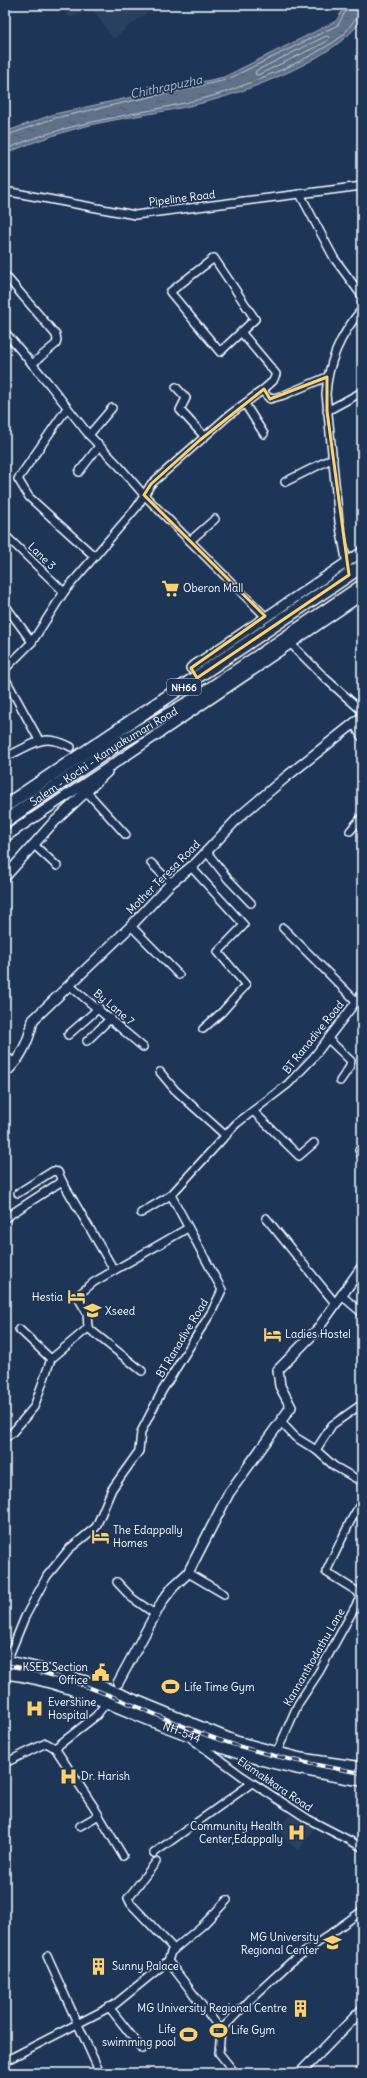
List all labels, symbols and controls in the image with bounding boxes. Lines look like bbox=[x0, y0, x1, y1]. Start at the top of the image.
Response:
water label: Chithrapuzha bbox=[128, 71, 205, 101]
street label: Pipeline Road bbox=[148, 187, 217, 209]
street label: Lane 3 bbox=[25, 539, 59, 573]
supermarket icon: Oberon Mall bbox=[160, 578, 180, 598]
place label: Oberon Mall bbox=[183, 581, 243, 595]
road number: NH66 bbox=[167, 679, 201, 695]
street label: Salem - Kochi - Kanyakumari Road bbox=[27, 703, 180, 809]
street label: Mother Teresa Road bbox=[123, 837, 203, 917]
street label: By Lane 7 bbox=[91, 986, 138, 1028]
street label: BT Ranadive Road bbox=[279, 997, 347, 1076]
hotel icon: Hestia bbox=[66, 1287, 86, 1307]
place label: Hestia bbox=[32, 1290, 63, 1304]
street label: BT Ranadive Road bbox=[153, 1295, 211, 1380]
school or university icon: Xseed bbox=[82, 1301, 102, 1321]
place label: Xseed bbox=[105, 1304, 136, 1318]
hotel icon: Ladies Hostel bbox=[262, 1324, 282, 1344]
place label: Ladies Hostel bbox=[285, 1327, 351, 1341]
place label: The Edappally Homes bbox=[113, 1523, 183, 1550]
hotel icon: The Edappally Homes bbox=[90, 1526, 110, 1546]
street label: Kannanthodathu Lane bbox=[280, 1605, 348, 1708]
place label: KSEB Section Office bbox=[22, 1660, 88, 1687]
public building icon: KSEB Section Office bbox=[91, 1663, 111, 1683]
sports icon: Life Time Gym bbox=[161, 1677, 181, 1697]
place label: Life Time Gym bbox=[184, 1680, 255, 1694]
place label: Evershine Hospital bbox=[48, 1695, 96, 1722]
hospital icon: Evershine Hospital bbox=[25, 1698, 45, 1718]
street label: NH-544 bbox=[161, 1719, 203, 1746]
street label: Elamakkara Road bbox=[235, 1754, 316, 1815]
hospital icon: Dr. Harish bbox=[58, 1766, 78, 1786]
place label: Dr. Harish bbox=[81, 1769, 130, 1783]
place label: Community Health Center,Edappally bbox=[190, 1819, 283, 1846]
hospital icon: Community Health Center,Edappally bbox=[286, 1822, 306, 1842]
place label: MG University Regional Center bbox=[241, 1930, 320, 1957]
school or university icon: MG University Regional Center bbox=[322, 1933, 342, 1953]
building icon: Sunny Palace bbox=[89, 1956, 109, 1976]
place label: Sunny Palace bbox=[112, 1959, 179, 1973]
building icon: MG University Regional Centre bbox=[290, 1998, 310, 2018]
place label: MG University Regional Centre bbox=[137, 2001, 287, 2015]
sports icon: Life Gym bbox=[208, 2020, 228, 2040]
place label: Life swimming pool bbox=[102, 2022, 176, 2049]
place label: Life Gym bbox=[231, 2023, 276, 2037]
sports icon: Life swimming pool bbox=[179, 2025, 199, 2045]

